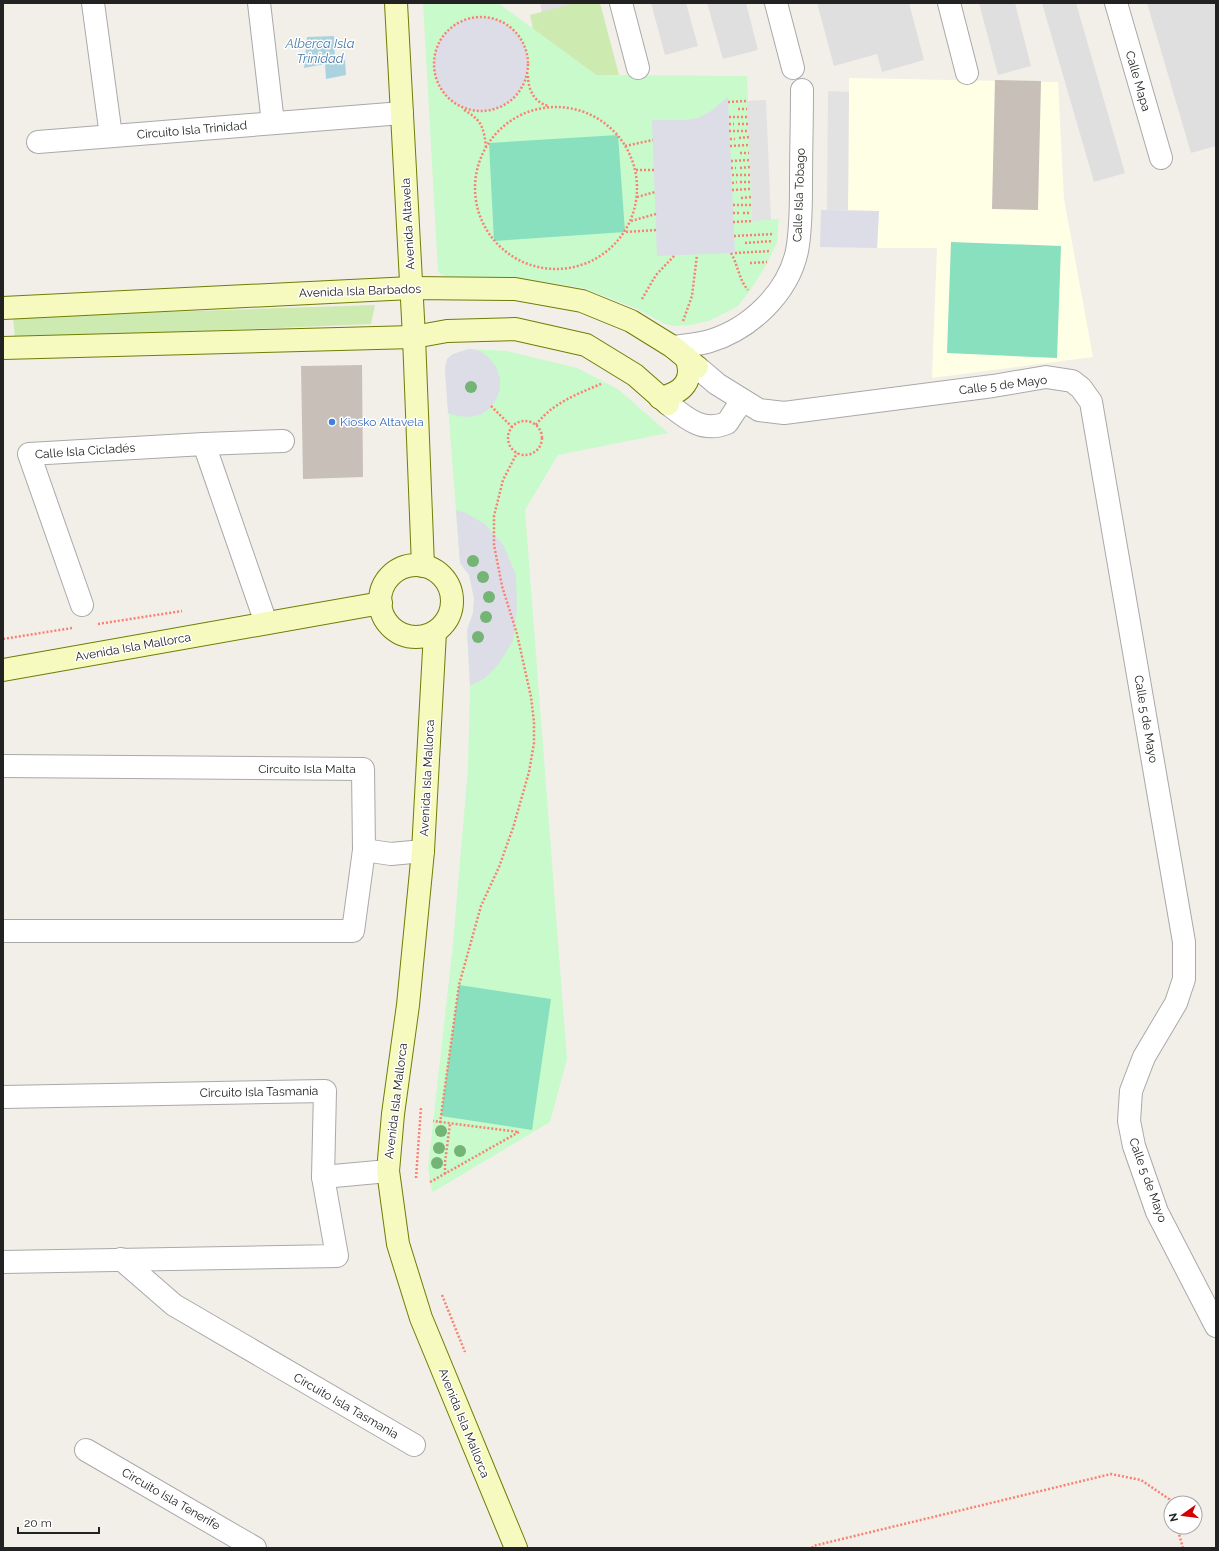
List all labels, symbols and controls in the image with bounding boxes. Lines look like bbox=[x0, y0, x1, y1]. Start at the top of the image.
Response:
water label: Alberca Isla Trinidad bbox=[285, 36, 355, 66]
street label: Calle Mapa bbox=[1123, 49, 1153, 113]
street label: Circuito Isla Trinidad bbox=[136, 118, 248, 142]
street label: Calle Isla Tobago bbox=[790, 148, 808, 242]
street label: Avenida Altavela bbox=[399, 178, 417, 270]
street label: Avenida Isla Barbados bbox=[299, 282, 422, 300]
street label: Calle 5 de Mayo bbox=[958, 373, 1048, 397]
place label: Kiosko Altavela bbox=[340, 415, 424, 429]
marker: Kiosko Altavela bbox=[327, 417, 337, 427]
street label: Calle Isla Cicladés bbox=[34, 440, 136, 461]
street label: Avenida Isla Mallorca bbox=[74, 630, 192, 664]
street label: Calle 5 de Mayo bbox=[1131, 674, 1161, 764]
street label: Avenida Isla Mallorca bbox=[417, 719, 437, 837]
street label: Circuito Isla Malta bbox=[258, 762, 356, 776]
street label: Avenida Isla Mallorca bbox=[382, 1042, 410, 1160]
street label: Circuito Isla Tasmania bbox=[200, 1084, 318, 1100]
street label: Calle 5 de Mayo bbox=[1126, 1136, 1170, 1224]
street label: Avenida Isla Mallorca bbox=[436, 1366, 492, 1480]
street label: Circuito Isla Tasmania bbox=[291, 1370, 401, 1442]
street label: Circuito Isla Tenerife bbox=[119, 1465, 223, 1533]
north arrow bbox=[1163, 1495, 1203, 1535]
scale bar bbox=[18, 1509, 99, 1535]
text: N bbox=[1166, 1512, 1181, 1523]
text: 20 m bbox=[24, 1516, 52, 1530]

